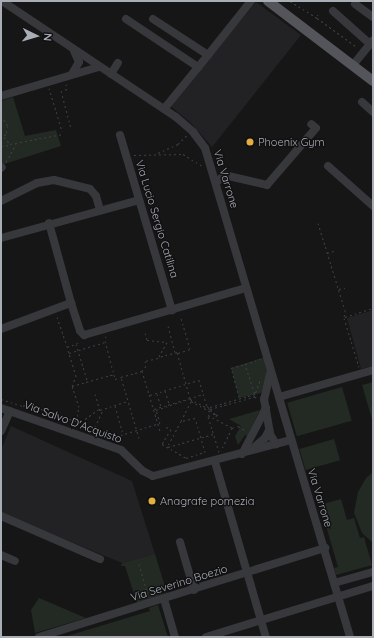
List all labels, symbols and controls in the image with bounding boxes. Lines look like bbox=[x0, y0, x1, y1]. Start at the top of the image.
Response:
north arrow bbox=[16, 16, 56, 56]
text: N bbox=[41, 32, 55, 42]
place label: Phoenix Gym bbox=[258, 135, 325, 149]
marker: Phoenix Gym bbox=[245, 137, 255, 147]
street label: Via Varrone bbox=[211, 148, 241, 210]
street label: Via Lucio Sergio Catilina bbox=[133, 159, 181, 279]
street label: Via Salvo D'Acquisto bbox=[22, 398, 124, 446]
street label: Via Varrone bbox=[305, 467, 335, 529]
place label: Anagrafe pomezia bbox=[160, 494, 254, 508]
marker: Anagrafe pomezia bbox=[147, 496, 157, 506]
street label: Via Severino Boezio bbox=[129, 562, 229, 604]

